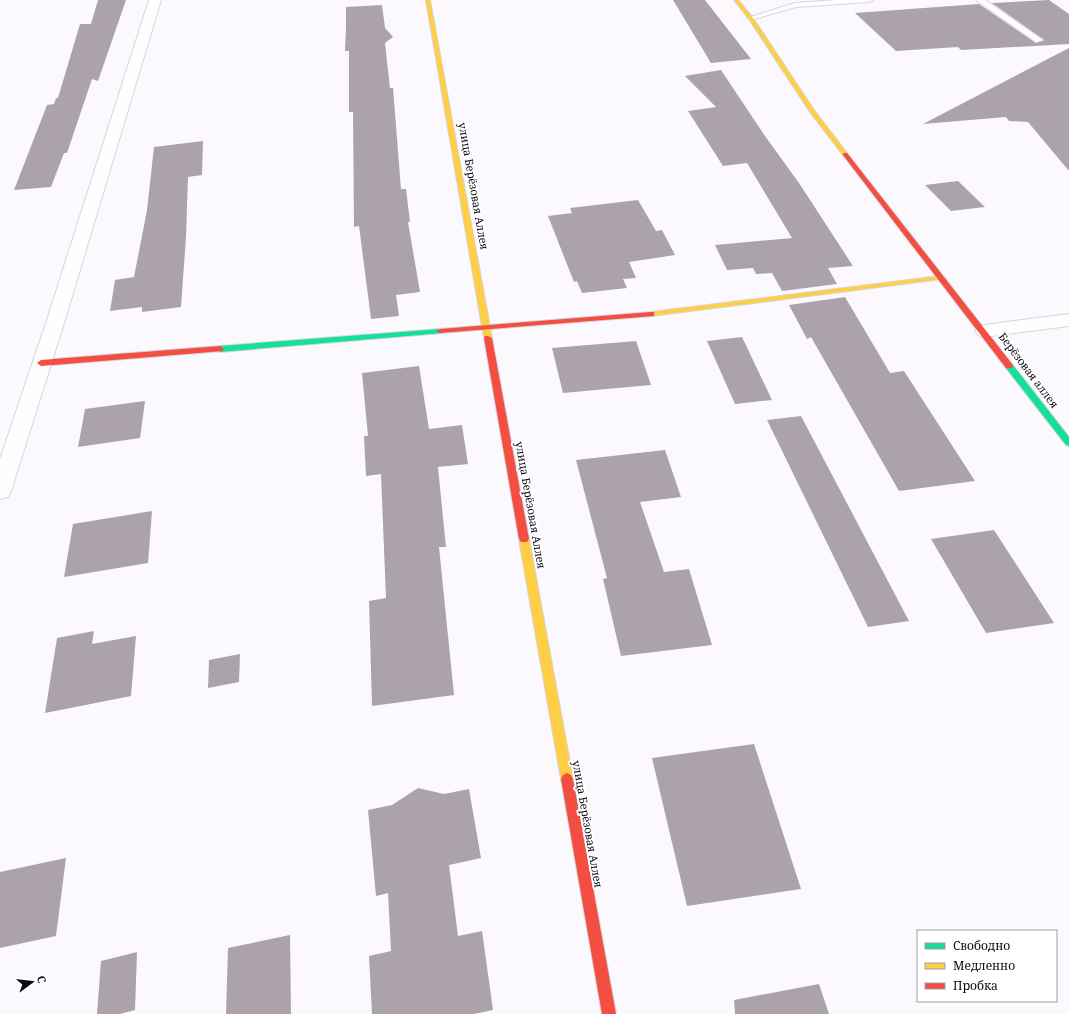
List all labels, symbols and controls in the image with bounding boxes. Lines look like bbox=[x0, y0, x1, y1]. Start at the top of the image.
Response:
street label: улица Берёзовая Аллея bbox=[455, 121, 493, 251]
street label: Берёзовая аллея bbox=[996, 329, 1062, 411]
street label: улица Берёзовая Аллея bbox=[512, 440, 550, 570]
street label: улица Берёзовая Аллея bbox=[569, 759, 607, 889]
legend bbox=[917, 930, 1057, 1002]
text: Свободно bbox=[953, 937, 1010, 954]
text: Медленно bbox=[953, 957, 1015, 974]
north arrow bbox=[12, 962, 52, 1002]
text: С bbox=[34, 974, 50, 985]
text: Пробка bbox=[953, 977, 998, 994]

